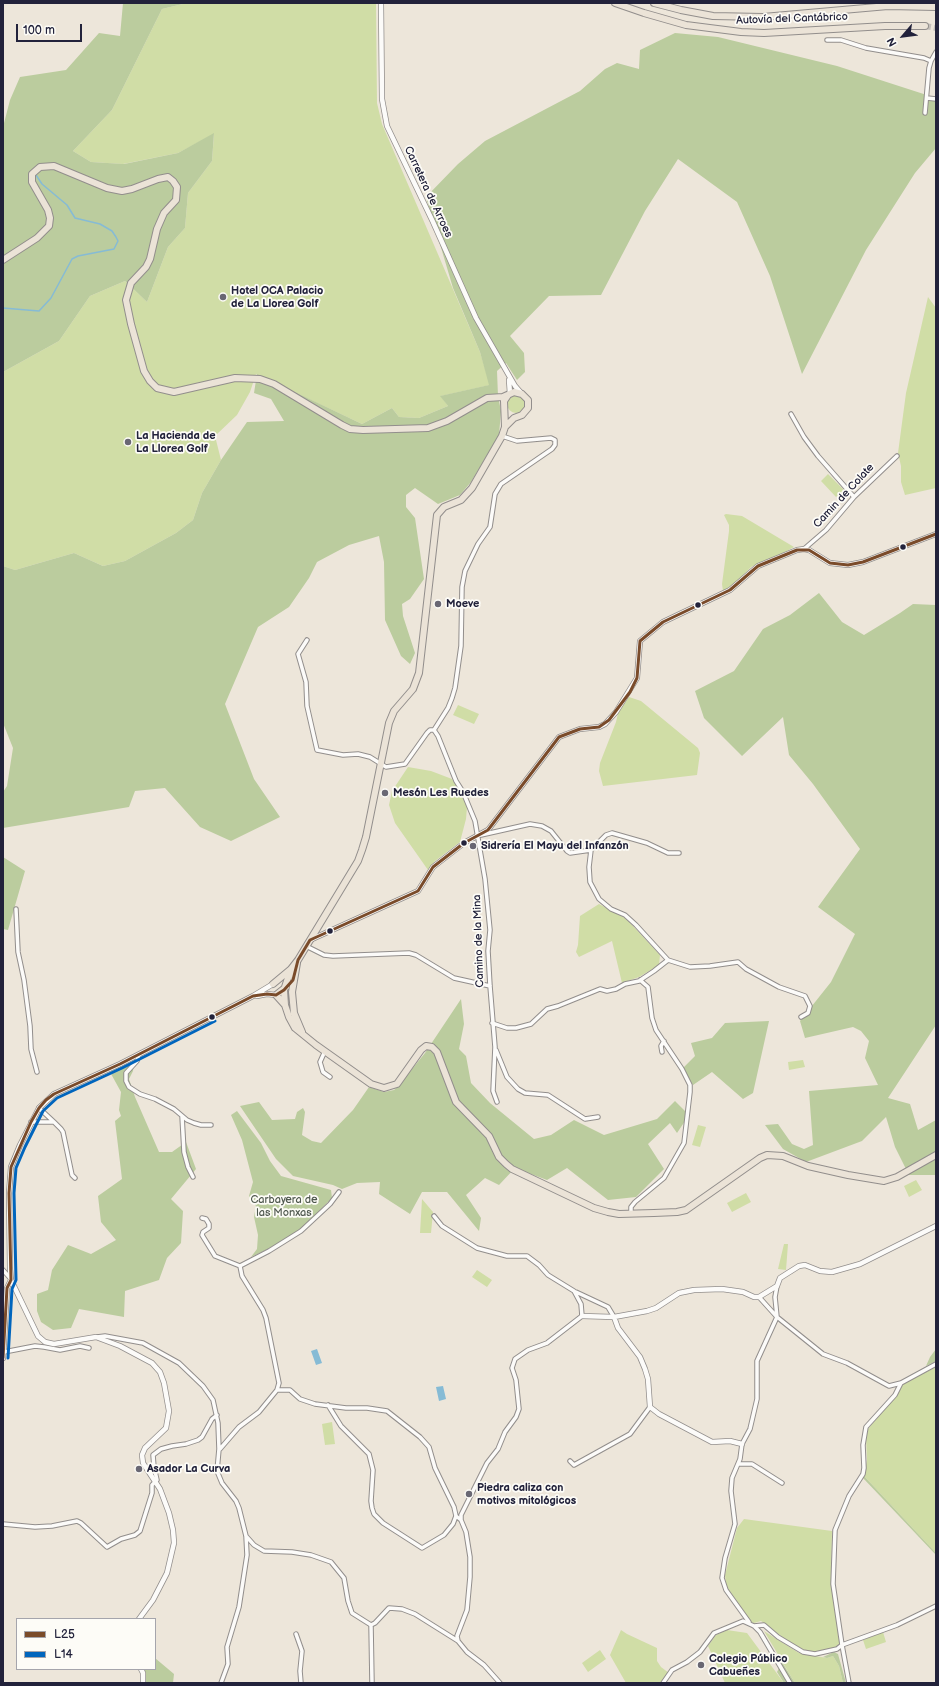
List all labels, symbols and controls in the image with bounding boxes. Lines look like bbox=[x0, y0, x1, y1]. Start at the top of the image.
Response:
street label: Autovía del Cantábrico bbox=[736, 10, 848, 28]
scale bar bbox=[18, 16, 84, 42]
north arrow bbox=[883, 16, 923, 56]
text: 100 m bbox=[23, 23, 55, 38]
text: N bbox=[884, 35, 900, 49]
street label: Carretera de Arroes bbox=[401, 144, 455, 240]
place label: Hotel OCA Palacio de La Llorea Golf bbox=[231, 284, 323, 310]
marker: Hotel OCA Palacio de La Llorea Golf bbox=[218, 292, 228, 302]
place label: La Hacienda de La Llorea Golf bbox=[136, 429, 216, 455]
marker: La Hacienda de La Llorea Golf bbox=[123, 437, 133, 447]
street label: Camin de Colate bbox=[811, 461, 877, 531]
unlabelled marker bbox=[898, 542, 908, 552]
place label: Moeve bbox=[446, 597, 479, 611]
marker: Moeve bbox=[433, 599, 443, 609]
unlabelled marker bbox=[693, 600, 703, 610]
place label: Mesón Les Ruedes bbox=[393, 786, 489, 800]
marker: Mesón Les Ruedes bbox=[380, 788, 390, 798]
unlabelled marker bbox=[459, 838, 469, 848]
place label: Sidrería El Mayu del Infanzón bbox=[481, 839, 629, 853]
marker: Sidrería El Mayu del Infanzón bbox=[468, 841, 478, 851]
street label: Camino de la Mina bbox=[471, 894, 487, 988]
unlabelled marker bbox=[325, 926, 335, 936]
unlabelled marker bbox=[207, 1012, 217, 1022]
park label: Carbayera de las Monxas bbox=[250, 1193, 318, 1219]
place label: Asador La Curva bbox=[147, 1462, 230, 1476]
marker: Asador La Curva bbox=[134, 1464, 144, 1474]
place label: Piedra caliza con motivos mitológicos bbox=[477, 1481, 576, 1507]
marker: Piedra caliza con motivos mitológicos bbox=[464, 1489, 474, 1499]
legend bbox=[16, 1618, 156, 1670]
text: L25 bbox=[54, 1627, 75, 1642]
text: L14 bbox=[54, 1647, 73, 1662]
place label: Colegio Público Cabueñes bbox=[709, 1652, 788, 1678]
marker: Colegio Público Cabueñes bbox=[696, 1660, 706, 1670]

